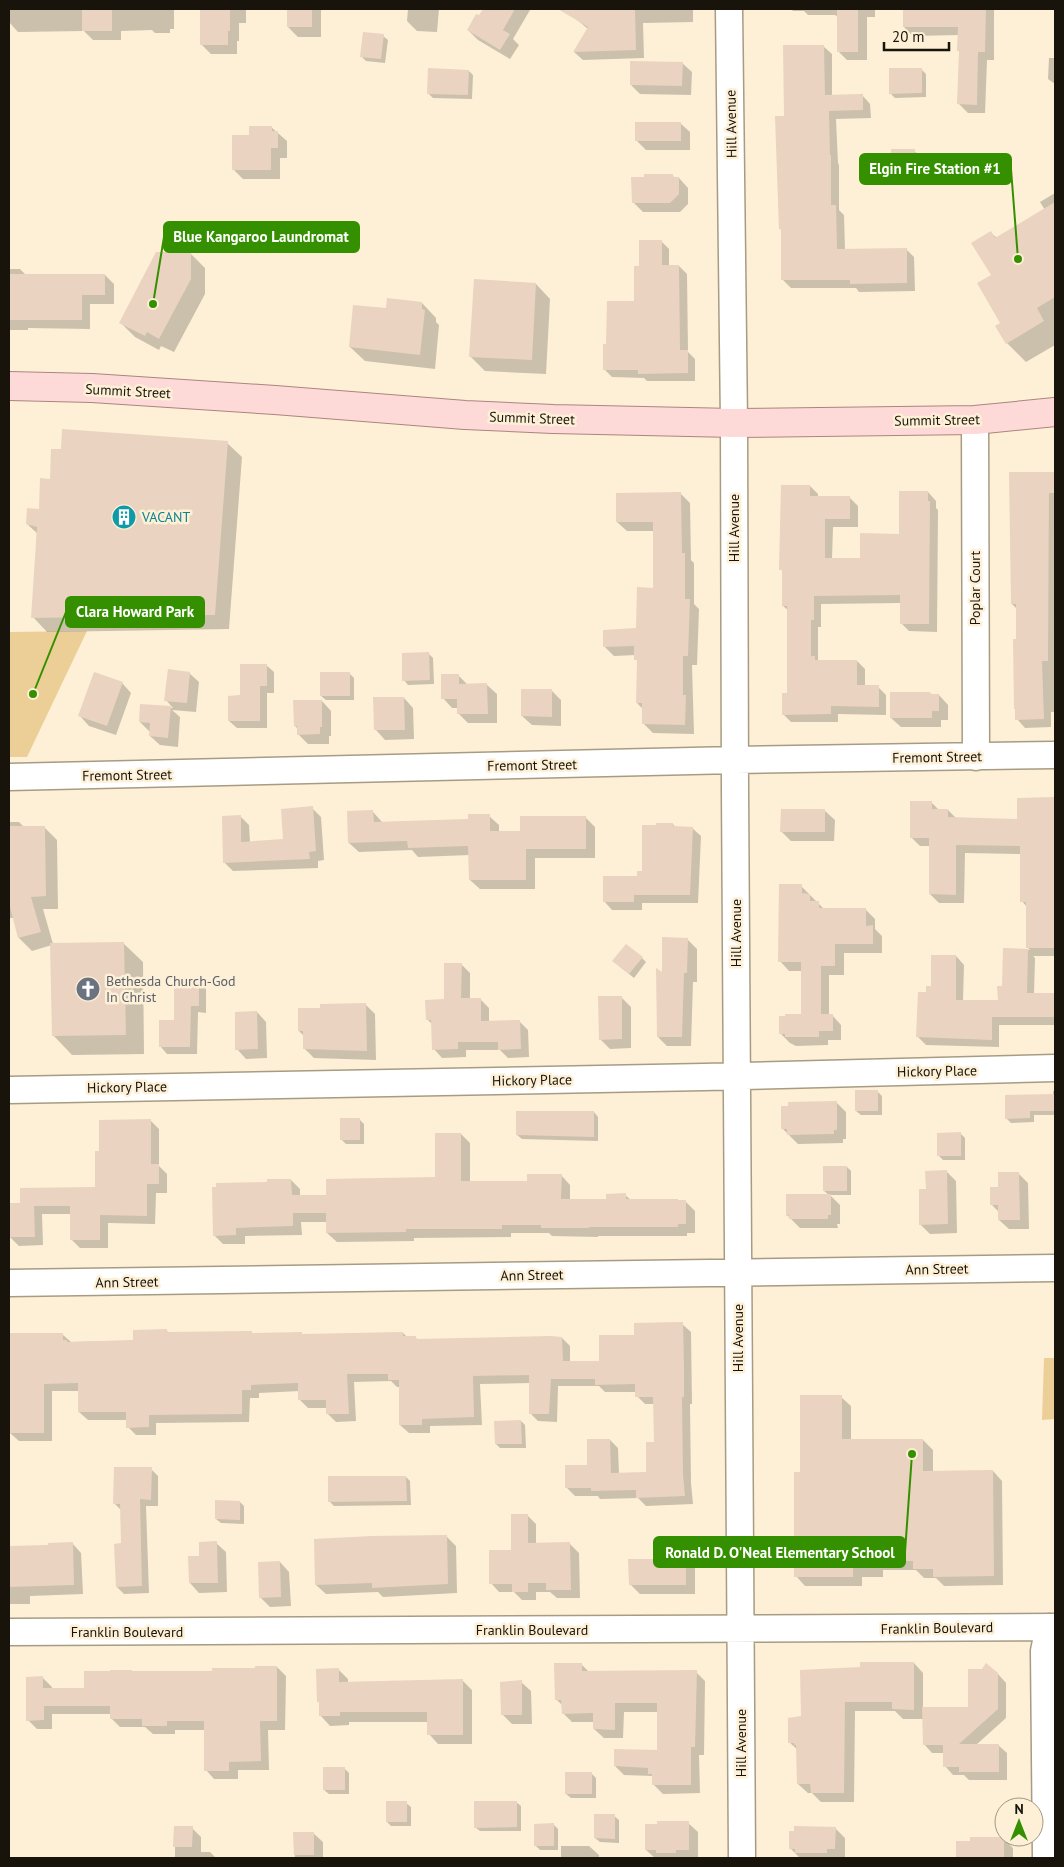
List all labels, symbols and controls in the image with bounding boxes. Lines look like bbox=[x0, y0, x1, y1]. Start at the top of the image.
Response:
scale bar bbox=[884, 20, 949, 52]
text: 20 m bbox=[892, 27, 925, 46]
street label: Hill Avenue bbox=[721, 90, 741, 158]
callout: Elgin Fire Station #1 bbox=[860, 154, 1011, 184]
text: Elgin Fire Station #1 bbox=[869, 159, 1001, 178]
callout: Blue Kangaroo Laundromat bbox=[164, 222, 359, 252]
text: Blue Kangaroo Laundromat bbox=[173, 227, 350, 246]
street label: Summit Street bbox=[85, 380, 172, 402]
street label: Summit Street bbox=[489, 408, 575, 428]
street label: Summit Street bbox=[894, 410, 980, 430]
street label: Hill Avenue bbox=[725, 494, 743, 562]
building icon: VACANT bbox=[111, 504, 137, 530]
place label: VACANT bbox=[141, 508, 190, 526]
street label: Poplar Court bbox=[966, 551, 984, 625]
callout: Clara Howard Park bbox=[66, 597, 204, 627]
text: Clara Howard Park bbox=[76, 602, 195, 621]
street label: Fremont Street bbox=[892, 747, 982, 767]
street label: Fremont Street bbox=[487, 755, 577, 775]
street label: Fremont Street bbox=[82, 765, 172, 785]
street label: Hill Avenue bbox=[727, 899, 745, 967]
place label: Bethesda Church-God In Christ bbox=[106, 972, 236, 1006]
church icon: Bethesda Church-God In Christ bbox=[75, 976, 101, 1002]
street label: Hickory Place bbox=[897, 1061, 977, 1081]
street label: Hickory Place bbox=[492, 1070, 572, 1090]
street label: Hickory Place bbox=[87, 1077, 167, 1097]
street label: Ann Street bbox=[905, 1259, 969, 1279]
street label: Ann Street bbox=[500, 1265, 564, 1285]
street label: Ann Street bbox=[95, 1272, 159, 1292]
street label: Hill Avenue bbox=[729, 1304, 747, 1372]
callout: Ronald D. O'Neal Elementary School bbox=[654, 1537, 905, 1567]
text: Ronald D. O'Neal Elementary School bbox=[665, 1543, 895, 1562]
street label: Franklin Boulevard bbox=[881, 1618, 993, 1638]
street label: Franklin Boulevard bbox=[476, 1621, 588, 1639]
street label: Franklin Boulevard bbox=[71, 1623, 183, 1641]
street label: Hill Avenue bbox=[732, 1709, 750, 1777]
north arrow bbox=[994, 1797, 1044, 1847]
text: N bbox=[1014, 1800, 1024, 1818]

